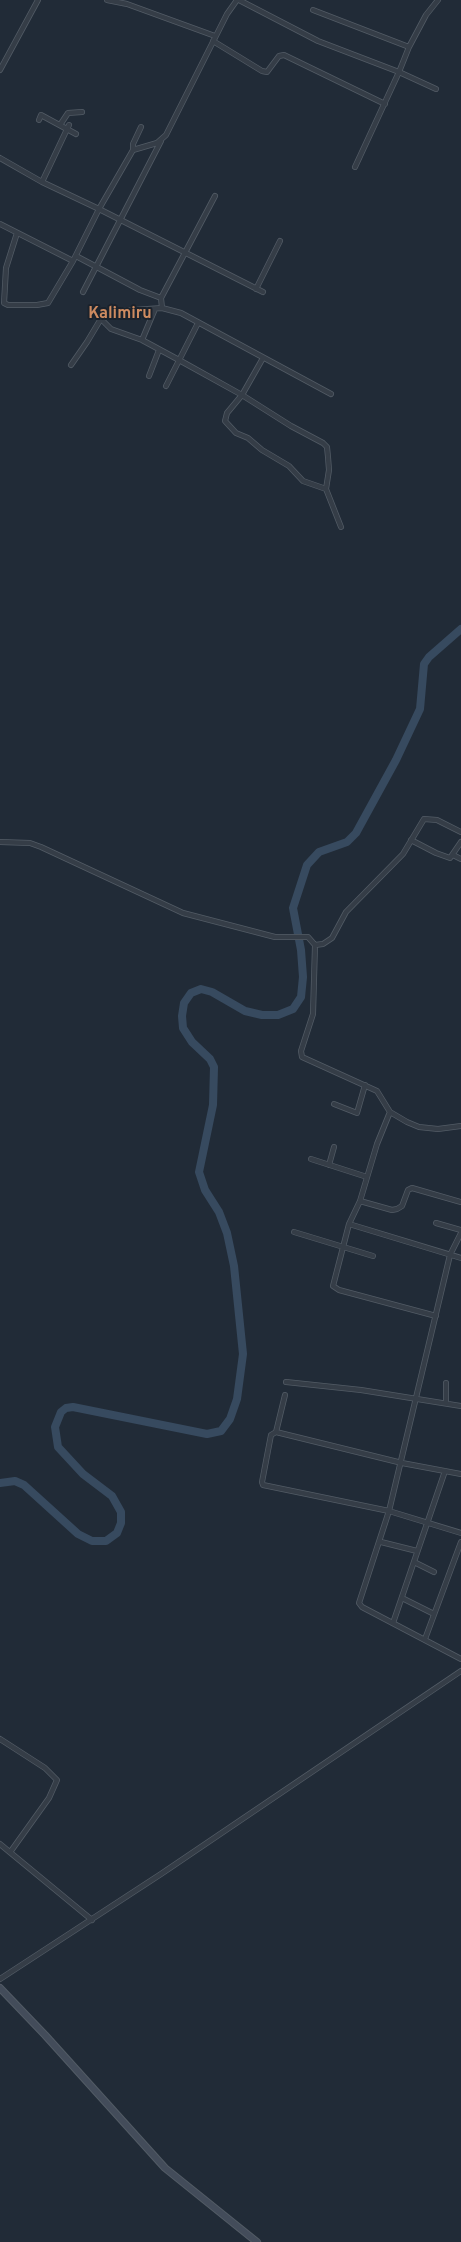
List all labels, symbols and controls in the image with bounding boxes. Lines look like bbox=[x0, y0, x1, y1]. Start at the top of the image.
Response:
district label: Kalimiru bbox=[88, 305, 152, 325]

